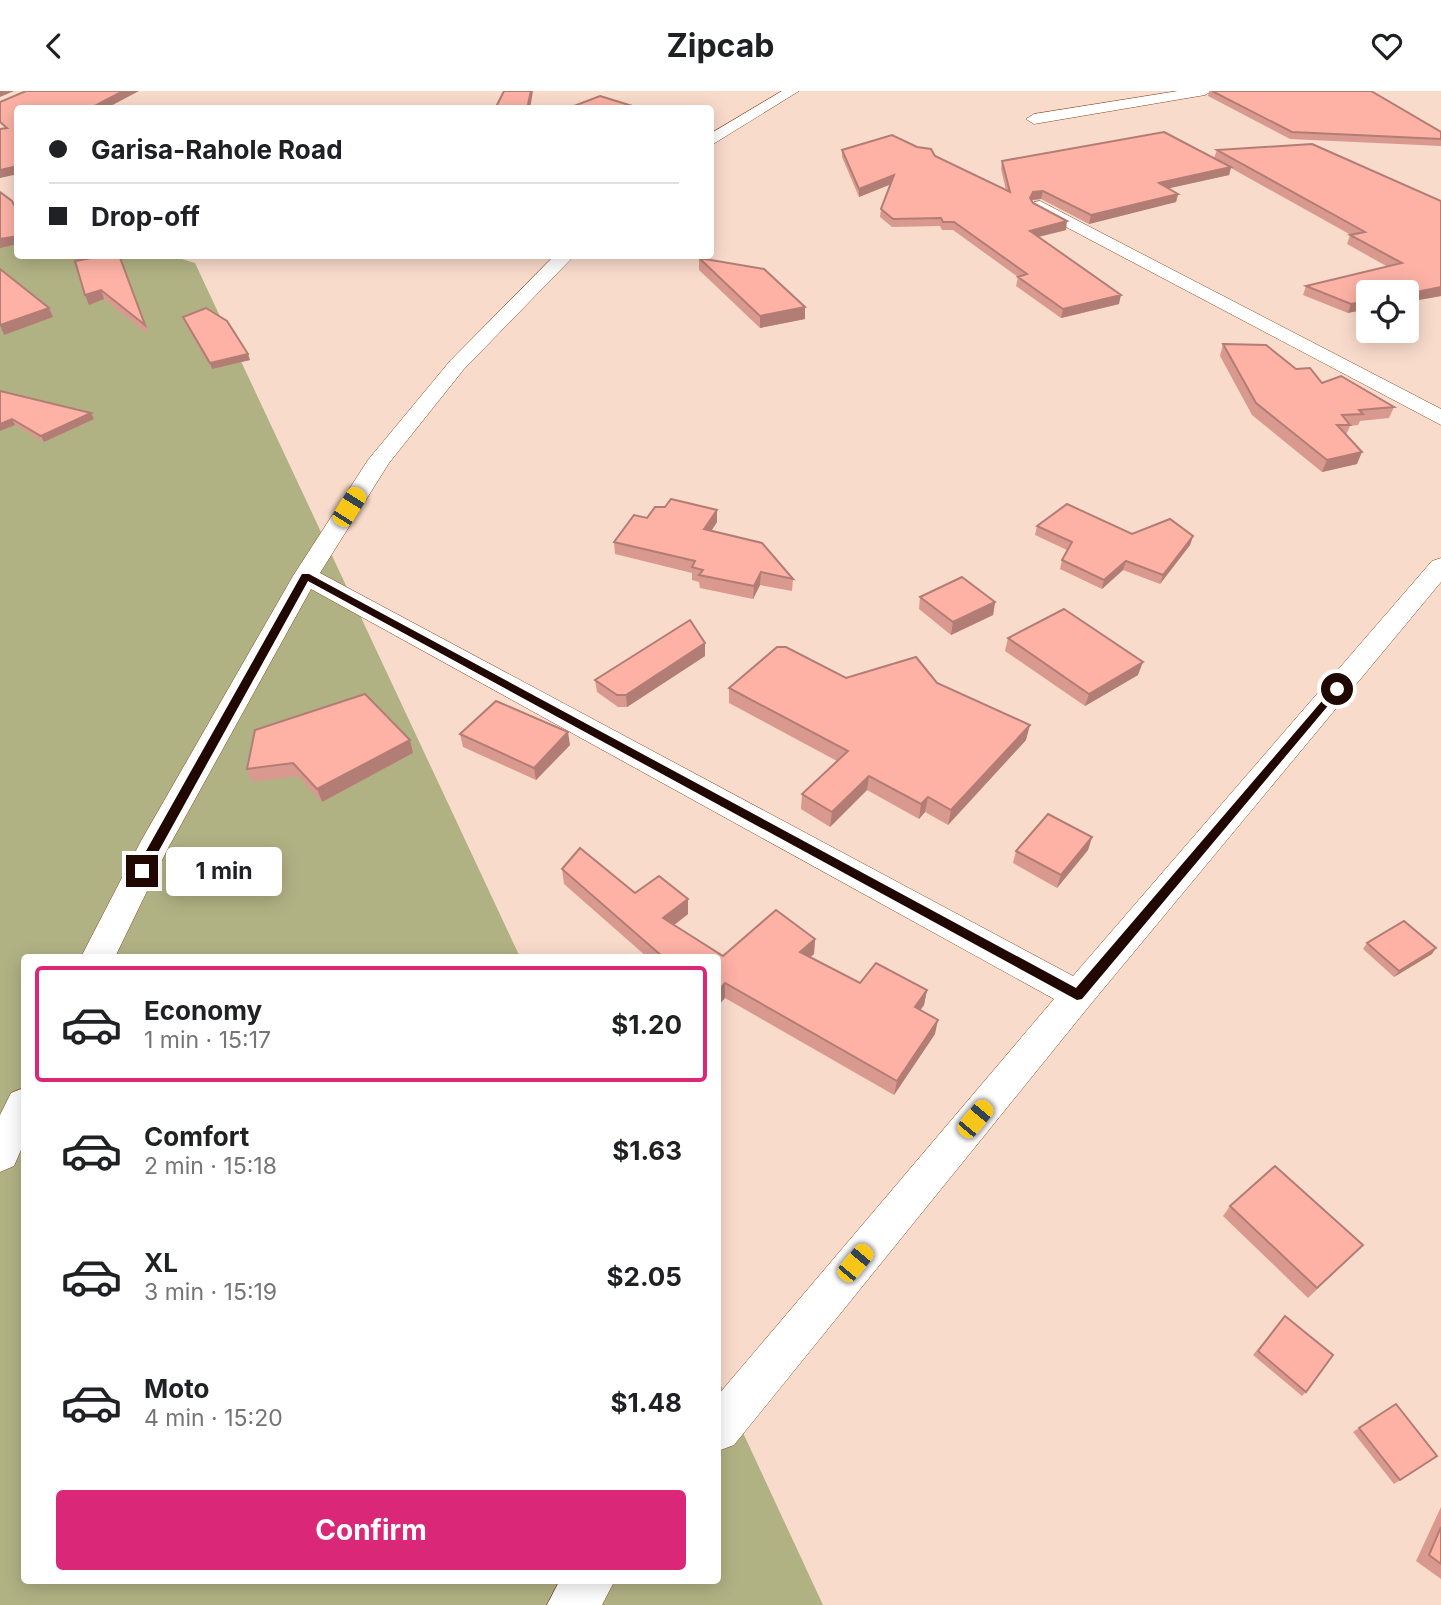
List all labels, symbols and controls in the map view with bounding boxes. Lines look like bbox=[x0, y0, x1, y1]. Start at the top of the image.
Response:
text: Zipcab bbox=[667, 26, 774, 65]
icon: back bbox=[35, 27, 73, 65]
icon: heart bbox=[1368, 27, 1406, 65]
text: Garisa-Rahole Road bbox=[91, 134, 343, 165]
text: Drop-off bbox=[91, 201, 200, 232]
map controls bbox=[1356, 280, 1419, 343]
button: locate bbox=[1356, 280, 1419, 343]
car bbox=[329, 484, 370, 530]
route start bbox=[1321, 673, 1353, 705]
callout: 1 min bbox=[166, 847, 282, 895]
route end bbox=[126, 855, 158, 887]
text: 1 min bbox=[196, 857, 252, 885]
icon: car bbox=[60, 993, 123, 1056]
text: Economy bbox=[144, 995, 262, 1026]
text: $1.20 bbox=[611, 1009, 682, 1040]
text: 1 min · 15:17 bbox=[144, 1026, 271, 1054]
car bbox=[954, 1096, 997, 1142]
icon: car bbox=[60, 1119, 123, 1182]
text: Comfort bbox=[144, 1121, 249, 1152]
text: $1.63 bbox=[612, 1135, 682, 1166]
text: 2 min · 15:18 bbox=[144, 1152, 277, 1180]
car bbox=[834, 1240, 877, 1286]
icon: car bbox=[60, 1245, 123, 1308]
text: XL bbox=[144, 1247, 178, 1278]
text: $2.05 bbox=[607, 1261, 682, 1292]
text: 3 min · 15:19 bbox=[144, 1278, 277, 1306]
icon: car bbox=[60, 1371, 123, 1434]
text: Moto bbox=[144, 1373, 209, 1404]
text: $1.48 bbox=[611, 1387, 682, 1418]
text: 4 min · 15:20 bbox=[144, 1404, 283, 1432]
button: Confirm bbox=[56, 1490, 686, 1570]

